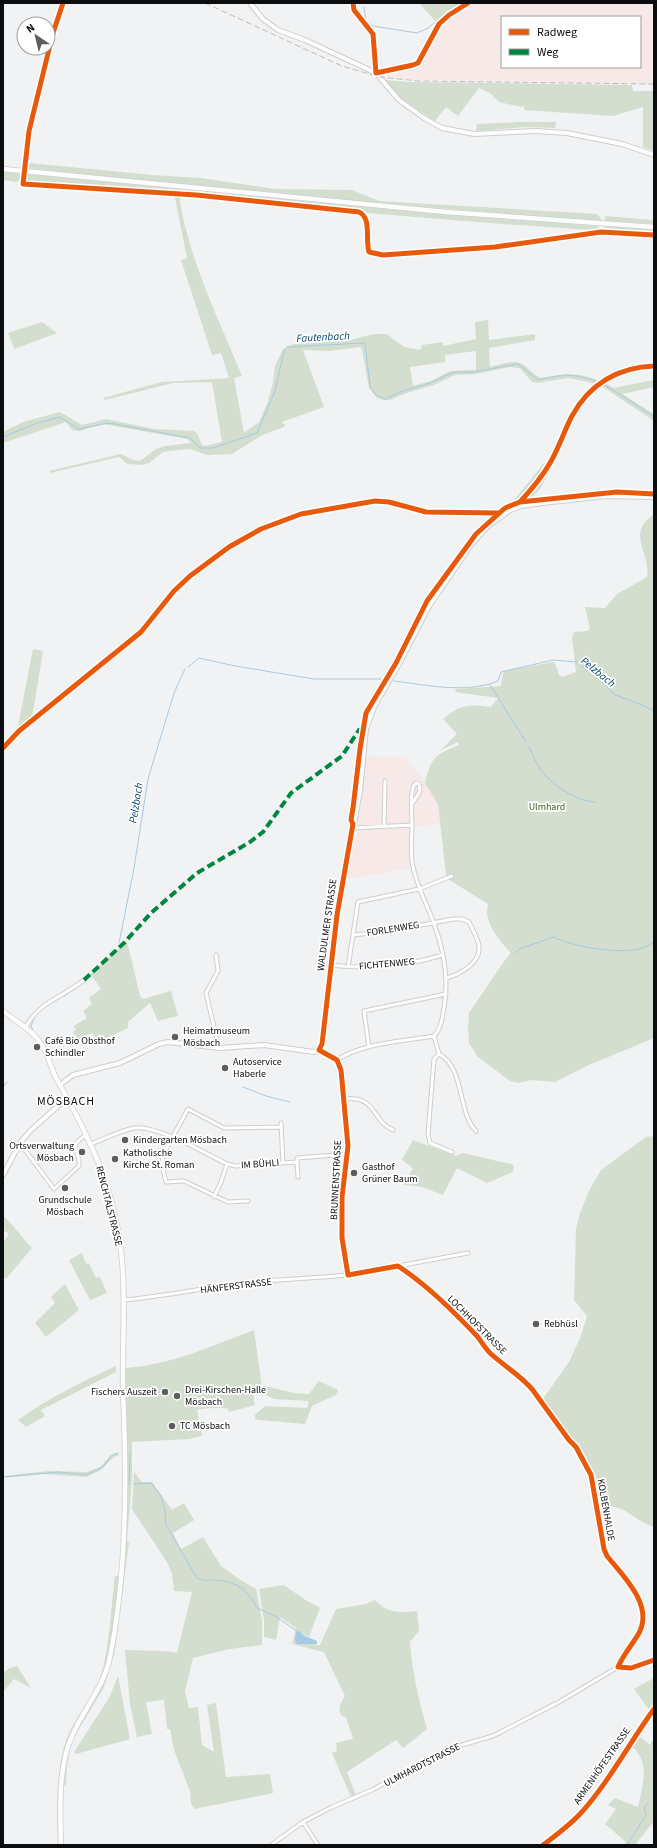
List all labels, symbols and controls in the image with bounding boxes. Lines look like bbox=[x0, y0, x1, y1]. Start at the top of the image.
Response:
north arrow bbox=[16, 16, 56, 56]
legend bbox=[501, 16, 641, 68]
text: N bbox=[23, 20, 38, 36]
text: Radweg bbox=[537, 24, 577, 41]
text: Weg bbox=[537, 44, 558, 61]
water label: Fautenbach bbox=[296, 328, 350, 346]
water label: Pelzbach bbox=[577, 653, 619, 691]
water label: Pelzbach bbox=[125, 781, 147, 824]
park label: Ulmhard bbox=[529, 800, 565, 814]
street label: WALDULMER STRASSE bbox=[314, 878, 340, 972]
street label: FORLENWEG bbox=[366, 918, 420, 940]
street label: FICHTENWEG bbox=[358, 955, 416, 973]
place label: Heimatmuseum Mösbach bbox=[183, 1024, 250, 1050]
marker: Heimatmuseum Mösbach bbox=[170, 1032, 180, 1042]
place label: Café Bio Obsthof Schindler bbox=[45, 1034, 116, 1060]
marker: Café Bio Obsthof Schindler bbox=[32, 1042, 42, 1052]
place label: Autoservice Haberle bbox=[233, 1055, 282, 1081]
marker: Autoservice Haberle bbox=[220, 1063, 230, 1073]
district label: MÖSBACH bbox=[37, 1093, 95, 1110]
place label: Kindergarten Mösbach bbox=[133, 1133, 227, 1147]
marker: Kindergarten Mösbach bbox=[120, 1135, 130, 1145]
place label: Ortsverwaltung Mösbach bbox=[9, 1139, 74, 1165]
street label: BRUNNENSTRASSE bbox=[327, 1140, 345, 1220]
place label: Katholische Kirche St. Roman bbox=[123, 1146, 194, 1172]
marker: Ortsverwaltung Mösbach bbox=[77, 1147, 87, 1157]
marker: Katholische Kirche St. Roman bbox=[110, 1154, 120, 1164]
street label: IM BÜHLI bbox=[240, 1156, 280, 1172]
place label: Gasthof Grüner Baum bbox=[362, 1160, 418, 1186]
street label: RENCHTALSTRASSE bbox=[92, 1164, 126, 1248]
marker: Gasthof Grüner Baum bbox=[349, 1168, 359, 1178]
marker: Grundschule Mösbach bbox=[60, 1183, 70, 1193]
place label: Grundschule Mösbach bbox=[38, 1193, 92, 1219]
street label: HÄNFERSTRASSE bbox=[200, 1275, 272, 1297]
street label: LOCHHOFSTRASSE bbox=[444, 1292, 510, 1358]
place label: Rebhüsl bbox=[544, 1317, 578, 1331]
marker: Rebhüsl bbox=[531, 1319, 541, 1329]
place label: Drei-Kirschen-Halle Mösbach bbox=[185, 1383, 266, 1409]
place label: Fischers Auszeit bbox=[91, 1385, 158, 1399]
marker: Fischers Auszeit bbox=[160, 1387, 170, 1397]
marker: Drei-Kirschen-Halle Mösbach bbox=[172, 1391, 182, 1401]
place label: TC Mösbach bbox=[180, 1419, 230, 1433]
marker: TC Mösbach bbox=[167, 1421, 177, 1431]
street label: KOLBENHALDE bbox=[594, 1478, 618, 1542]
street label: ARMENHÖFESTRASSE bbox=[570, 1725, 634, 1807]
street label: ULMHARDTSTRASSE bbox=[381, 1740, 463, 1790]

